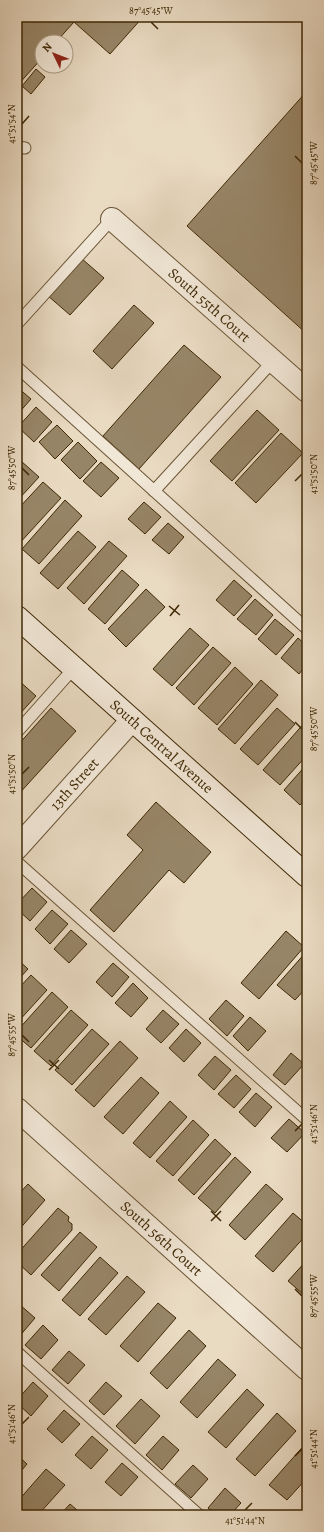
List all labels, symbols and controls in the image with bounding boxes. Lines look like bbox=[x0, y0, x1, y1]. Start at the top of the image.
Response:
text: 87°45'45"W bbox=[129, 4, 174, 17]
north arrow bbox=[34, 34, 74, 74]
text: N bbox=[39, 39, 55, 56]
text: 41°51'54"N bbox=[5, 104, 18, 144]
text: 87°45'45"W bbox=[307, 140, 320, 185]
street label: South 55th Court bbox=[164, 263, 255, 347]
text: 87°45'50"W bbox=[5, 445, 18, 490]
text: 41°51'50"N bbox=[307, 454, 320, 494]
street label: South Central Avenue bbox=[106, 695, 218, 798]
text: 87°45'50"W bbox=[307, 706, 320, 751]
street label: 13th Street bbox=[46, 753, 103, 815]
text: 41°51'50"N bbox=[5, 754, 18, 794]
text: 87°45'55"W bbox=[5, 1013, 18, 1057]
text: 41°51'46"N bbox=[307, 1104, 320, 1144]
street label: South 56th Court bbox=[116, 1196, 207, 1281]
text: 87°45'55"W bbox=[307, 1274, 320, 1318]
text: 41°51'46"N bbox=[5, 1404, 18, 1444]
text: 41°51'44"N bbox=[307, 1429, 320, 1469]
text: 41°51'44"N bbox=[225, 1514, 265, 1527]

